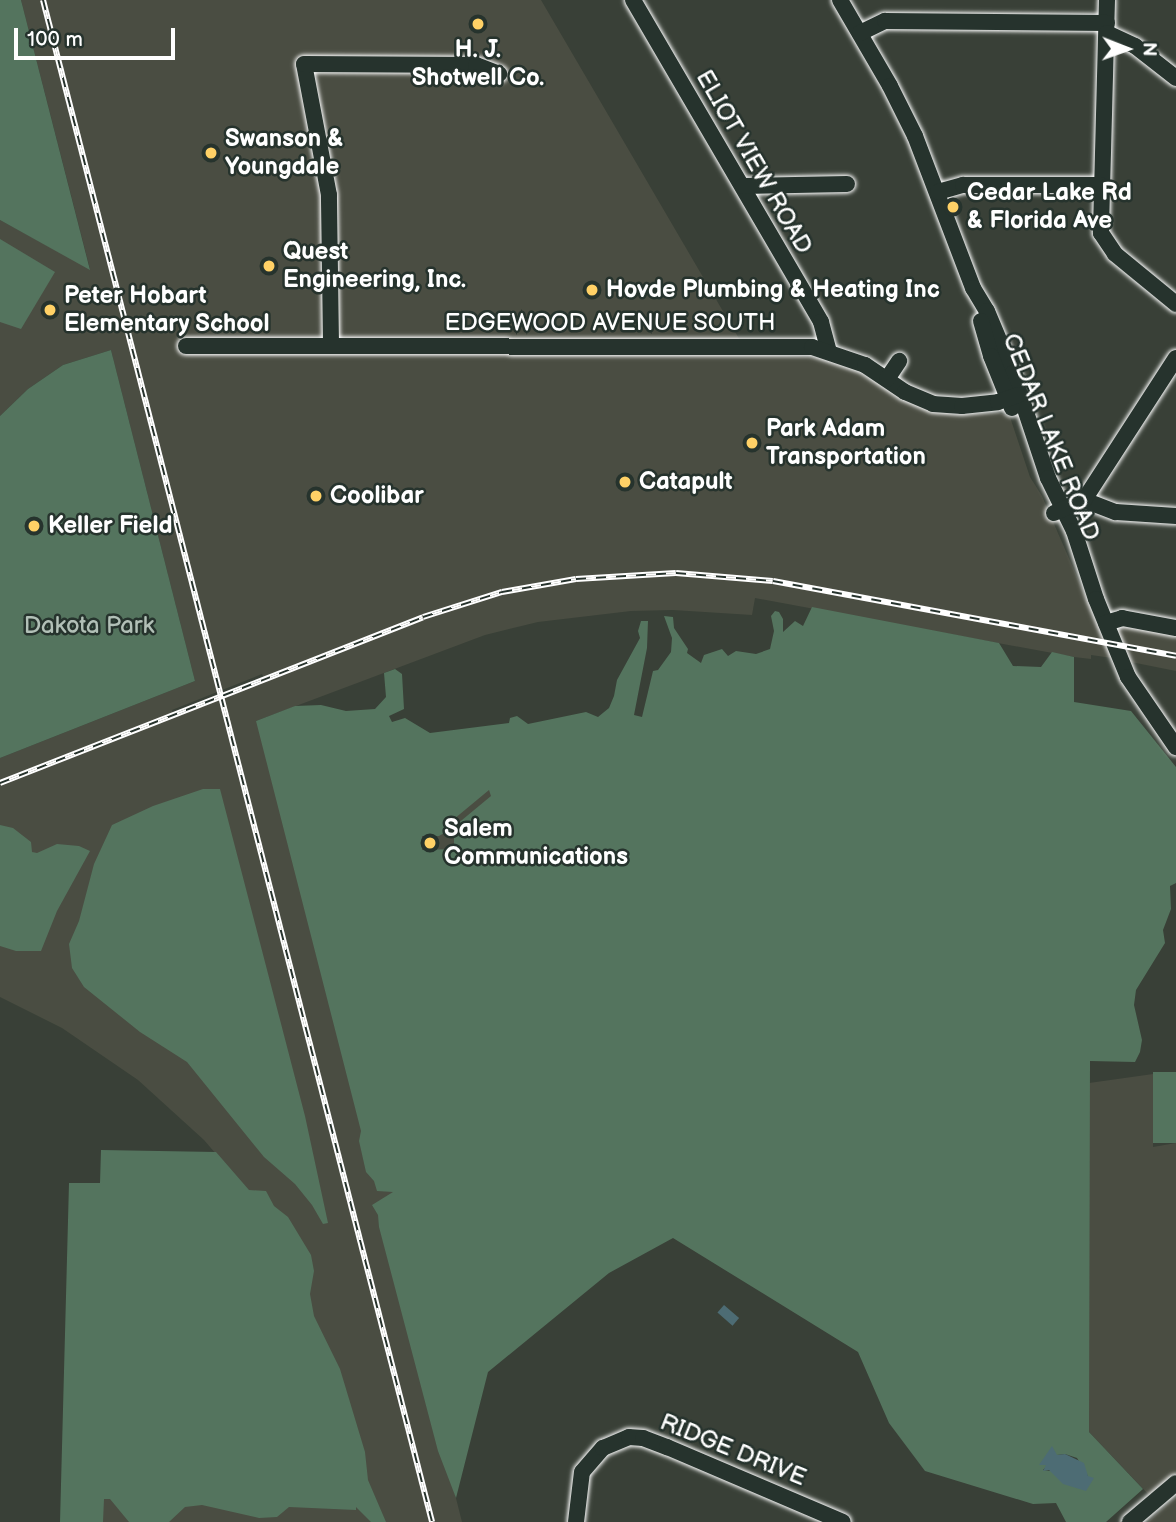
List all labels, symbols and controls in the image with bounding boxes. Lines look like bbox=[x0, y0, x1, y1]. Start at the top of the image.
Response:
scale bar bbox=[18, 14, 178, 58]
north arrow bbox=[1092, 14, 1162, 84]
marker: H. J. Shotwell Co. bbox=[470, 16, 486, 32]
text: 100 m bbox=[27, 27, 83, 52]
place label: H. J. Shotwell Co. bbox=[412, 36, 544, 92]
text: N bbox=[1137, 42, 1160, 57]
street label: ELIOT VIEW ROAD bbox=[689, 65, 819, 259]
place label: Swanson & Youngdale bbox=[225, 125, 343, 181]
marker: Swanson & Youngdale bbox=[203, 145, 219, 161]
place label: Cedar Lake Rd & Florida Ave bbox=[967, 179, 1132, 235]
marker: Cedar Lake Rd & Florida Ave bbox=[945, 199, 961, 215]
place label: Quest Engineering, Inc. bbox=[283, 238, 466, 294]
marker: Quest Engineering, Inc. bbox=[261, 258, 277, 274]
place label: Hovde Plumbing & Heating Inc bbox=[606, 276, 940, 304]
place label: Peter Hobart Elementary School bbox=[64, 282, 270, 338]
marker: Hovde Plumbing & Heating Inc bbox=[584, 282, 600, 298]
marker: Peter Hobart Elementary School bbox=[42, 302, 58, 318]
street label: EDGEWOOD AVENUE SOUTH bbox=[444, 309, 776, 337]
street label: CEDAR LAKE ROAD bbox=[996, 329, 1106, 545]
place label: Park Adam Transportation bbox=[766, 415, 926, 471]
marker: Park Adam Transportation bbox=[744, 435, 760, 451]
place label: Catapult bbox=[639, 468, 733, 496]
marker: Catapult bbox=[617, 474, 633, 490]
place label: Coolibar bbox=[330, 482, 424, 510]
marker: Coolibar bbox=[308, 488, 324, 504]
place label: Keller Field bbox=[48, 512, 172, 540]
marker: Keller Field bbox=[26, 518, 42, 534]
park label: Dakota Park bbox=[24, 612, 154, 640]
place label: Salem Communications bbox=[444, 815, 628, 871]
marker: Salem Communications bbox=[422, 835, 438, 851]
street label: RIDGE DRIVE bbox=[656, 1408, 810, 1492]

